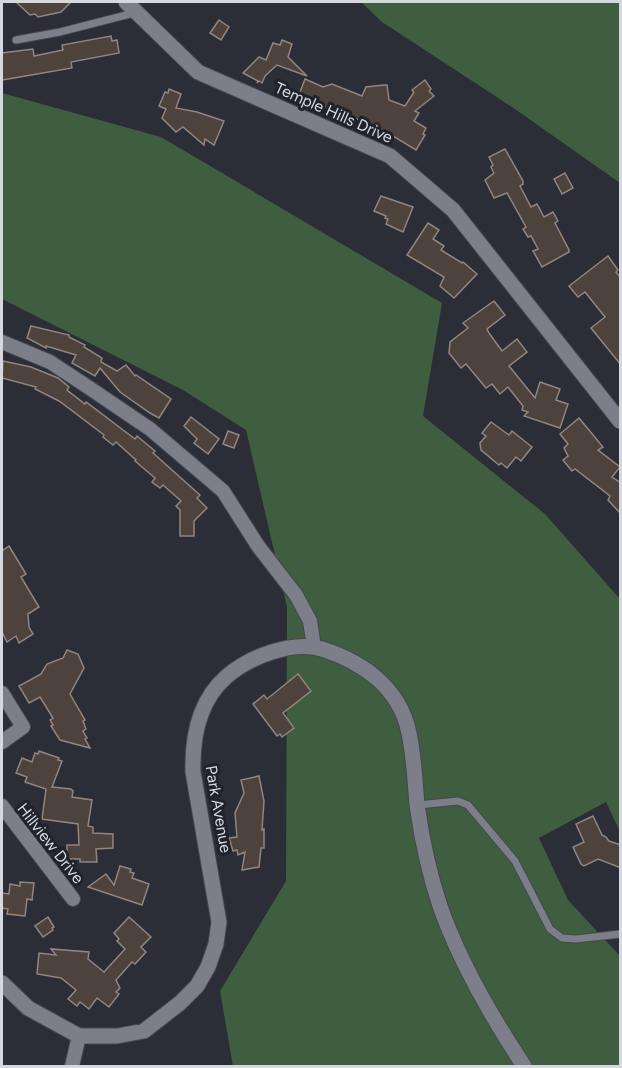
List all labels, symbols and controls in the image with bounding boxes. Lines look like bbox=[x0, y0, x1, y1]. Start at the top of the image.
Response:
street label: Temple Hills Drive bbox=[272, 78, 396, 147]
street label: Park Avenue bbox=[201, 764, 236, 855]
street label: Hillview Drive bbox=[13, 799, 88, 888]

